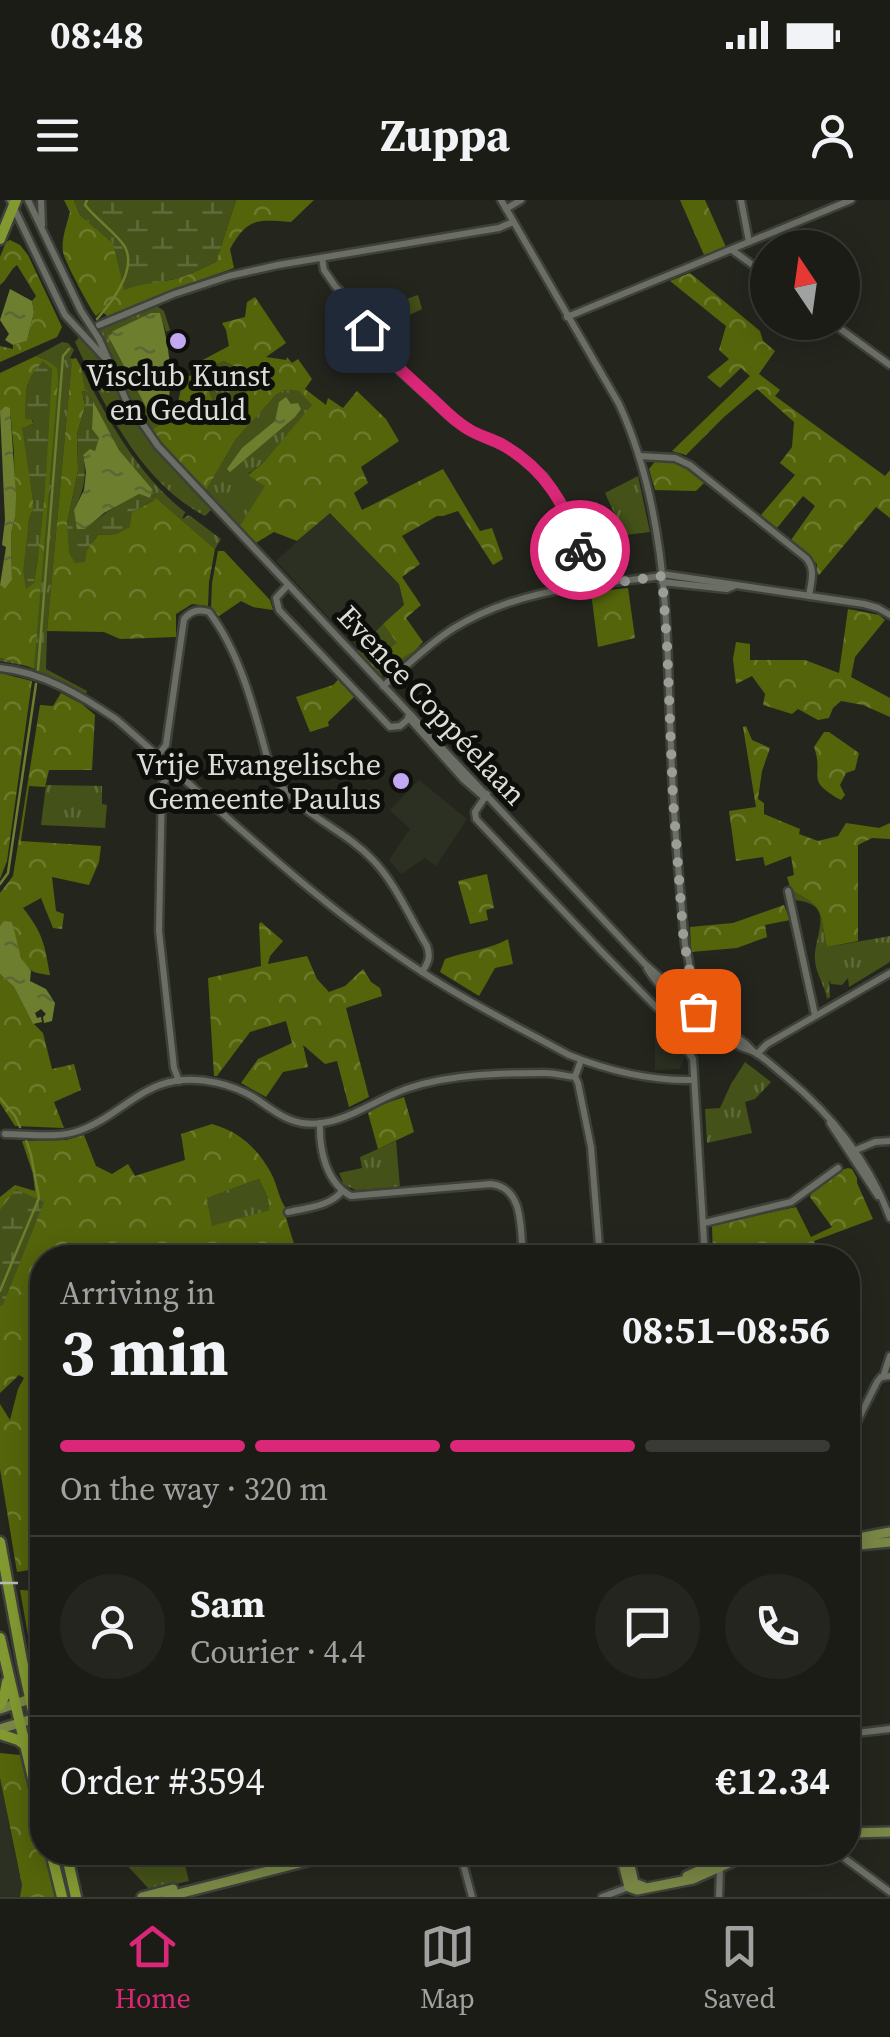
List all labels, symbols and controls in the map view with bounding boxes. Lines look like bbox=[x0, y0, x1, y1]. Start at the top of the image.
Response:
text: 08:48 bbox=[50, 9, 144, 61]
text: Zuppa bbox=[380, 104, 510, 166]
icon: menu bbox=[30, 108, 85, 163]
icon: person bbox=[805, 108, 860, 163]
north arrow bbox=[750, 230, 860, 340]
map controls bbox=[750, 230, 860, 340]
pin bbox=[325, 288, 410, 373]
icon: home bbox=[340, 303, 395, 358]
marker: Visclub Kunst en Geduld bbox=[167, 330, 189, 352]
place label: Visclub Kunst en Geduld bbox=[86, 355, 270, 430]
courier bbox=[530, 500, 630, 600]
icon: bike bbox=[553, 523, 608, 578]
street label: Evence Coppéelaan bbox=[328, 596, 536, 814]
place label: Vrije Evangelische Gemeente Paulus bbox=[136, 744, 381, 819]
marker: Vrije Evangelische Gemeente Paulus bbox=[390, 770, 412, 792]
pin bbox=[656, 969, 741, 1054]
icon: bag bbox=[671, 984, 726, 1039]
text: Arriving in bbox=[60, 1271, 215, 1315]
text: 08:51–08:56 bbox=[622, 1304, 830, 1356]
text: 3 min bbox=[60, 1308, 229, 1397]
text: On the way · 320 m bbox=[60, 1467, 328, 1511]
button: person bbox=[60, 1574, 165, 1679]
button: chat bbox=[595, 1574, 700, 1679]
button: phone bbox=[725, 1574, 830, 1679]
text: Sam bbox=[190, 1578, 265, 1630]
text: Courier · 4.4 bbox=[190, 1630, 365, 1674]
text: Order #3594 bbox=[60, 1755, 264, 1807]
text: €12.34 bbox=[716, 1755, 830, 1807]
tab: Home bbox=[114, 1919, 191, 2017]
tab: Map bbox=[420, 1919, 475, 2017]
tab: Saved bbox=[704, 1919, 776, 2017]

